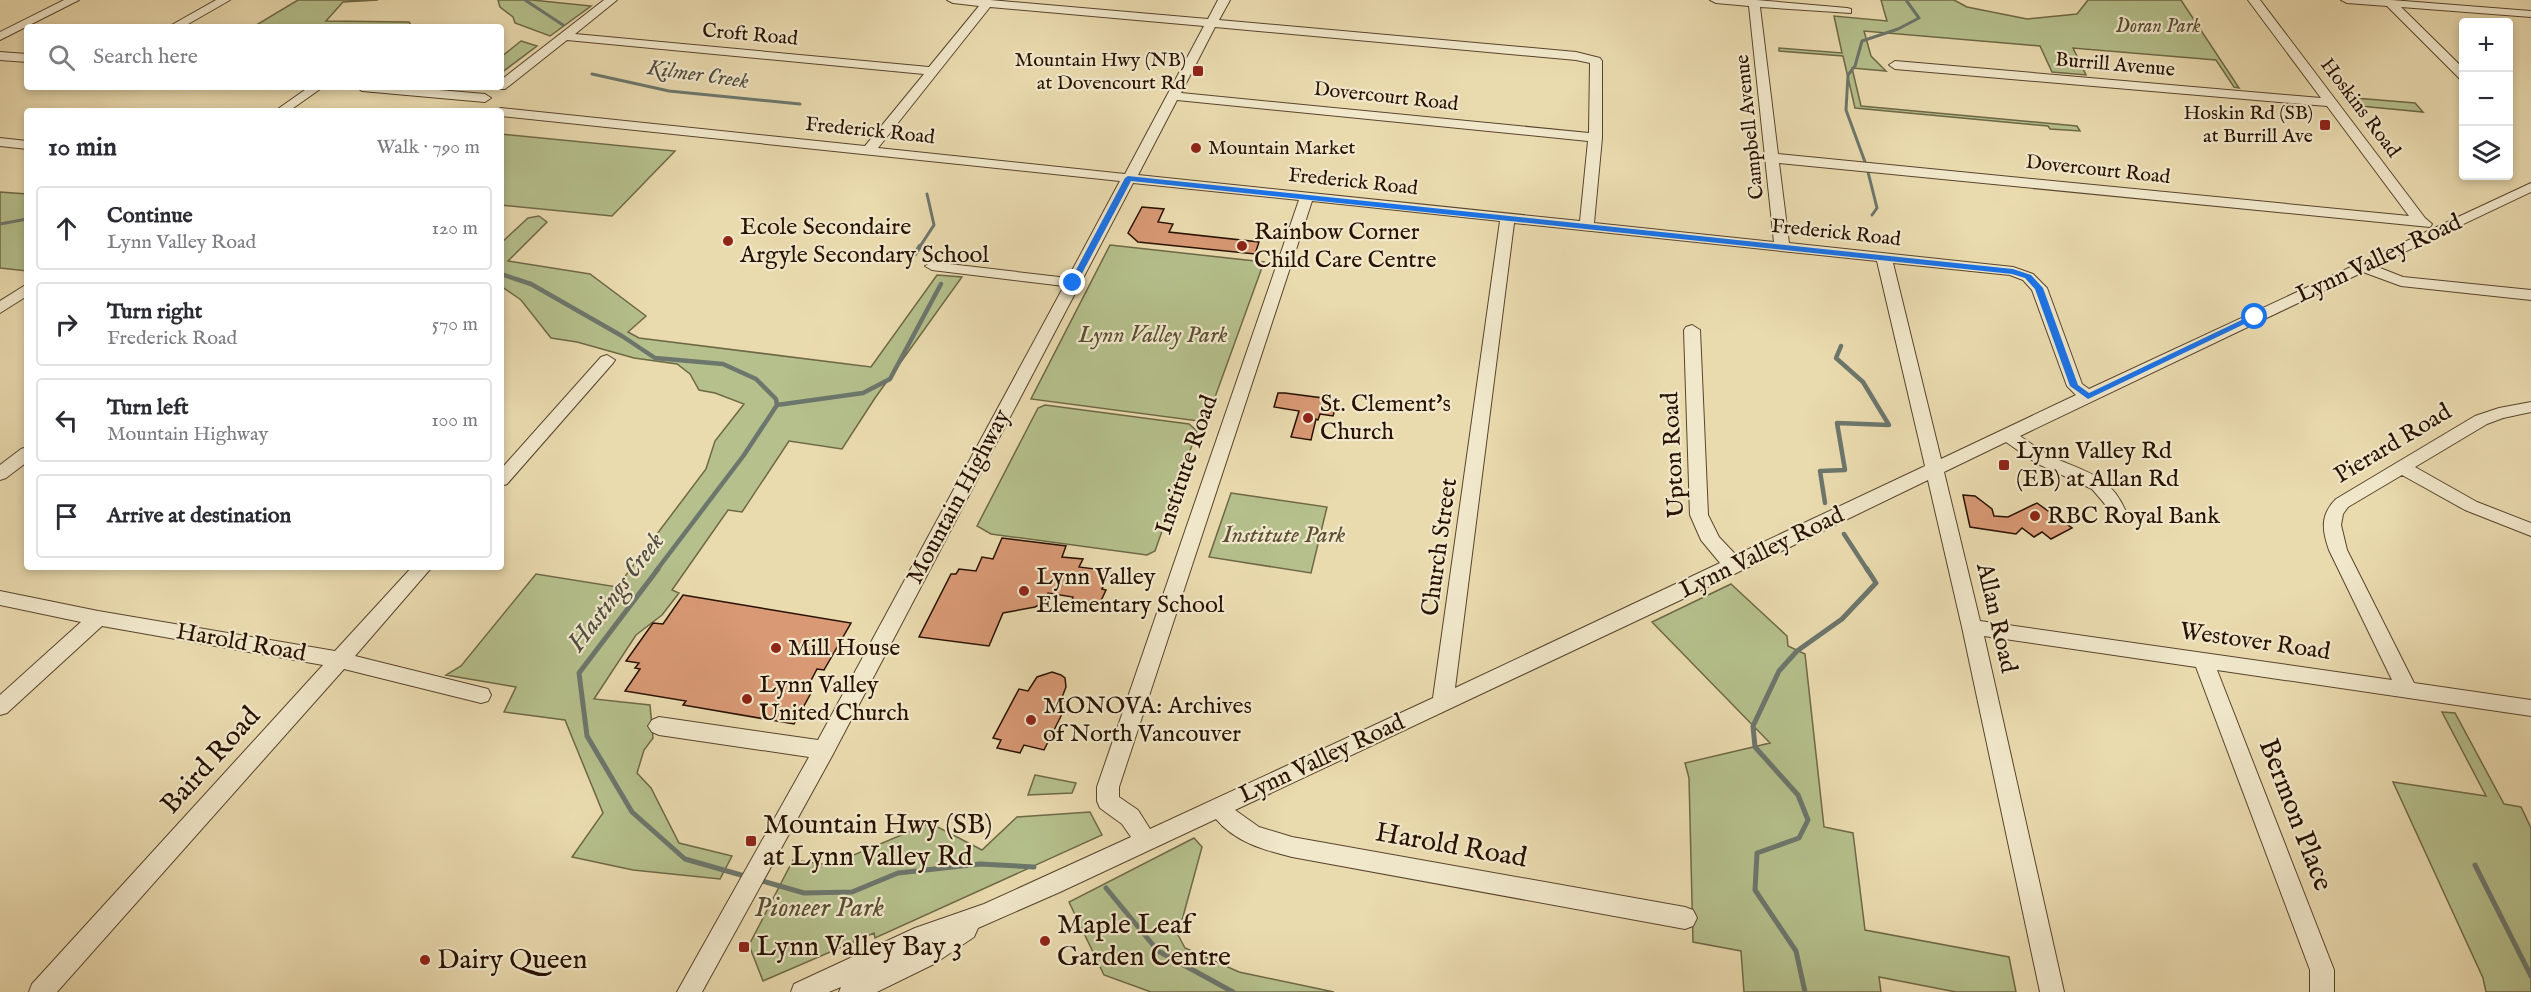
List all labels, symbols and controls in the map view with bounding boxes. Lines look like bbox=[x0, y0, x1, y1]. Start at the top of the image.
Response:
park label: Doran Park bbox=[2115, 14, 2201, 39]
street label: Croft Road bbox=[701, 18, 799, 52]
map controls bbox=[2459, 18, 2513, 180]
button: + bbox=[2459, 18, 2513, 72]
search box bbox=[24, 24, 504, 90]
icon: search bbox=[45, 41, 78, 74]
text: Search here bbox=[93, 43, 198, 71]
street label: Burrill Avenue bbox=[2054, 47, 2176, 83]
place label: Mountain Hwy (NB) at Dovencourt Rd bbox=[1015, 48, 1186, 96]
street label: Campbell Avenue bbox=[1730, 53, 1770, 201]
street label: Hoskins Road bbox=[2315, 53, 2406, 163]
water label: Kilmer Creek bbox=[645, 54, 751, 96]
marker: Mountain Hwy (NB) at Dovencourt Rd bbox=[1191, 64, 1205, 78]
button: − bbox=[2459, 72, 2513, 126]
street label: Dovercourt Road bbox=[1312, 77, 1460, 117]
place label: Hoskin Rd (SB) at Burrill Ave bbox=[2183, 101, 2313, 149]
street label: Frederick Road bbox=[804, 112, 936, 150]
marker: Hoskin Rd (SB) at Burrill Ave bbox=[2318, 118, 2332, 132]
button: layers bbox=[2459, 126, 2513, 180]
text: 10 min bbox=[48, 131, 117, 164]
text: Walk · 790 m bbox=[376, 135, 480, 160]
place label: Mountain Market bbox=[1208, 136, 1356, 161]
marker: Mountain Market bbox=[1189, 141, 1203, 155]
street label: Dovercourt Road bbox=[2024, 150, 2172, 190]
street label: Frederick Road bbox=[1287, 163, 1419, 201]
text: Continue bbox=[107, 202, 193, 230]
street label: Lynn Valley Road bbox=[2291, 207, 2467, 311]
icon: ahead bbox=[50, 212, 83, 245]
place label: Ecole Secondaire Argyle Secondary School bbox=[739, 212, 989, 271]
street label: Frederick Road bbox=[1770, 214, 1902, 252]
text: 120 m bbox=[432, 216, 478, 241]
place label: Rainbow Corner Child Care Centre bbox=[1254, 217, 1436, 276]
text: Lynn Valley Road bbox=[107, 230, 256, 255]
marker: Ecole Secondaire Argyle Secondary School bbox=[721, 234, 735, 248]
marker: Rainbow Corner Child Care Centre bbox=[1235, 239, 1249, 253]
route end bbox=[1059, 269, 1085, 295]
text: Turn right bbox=[107, 298, 202, 326]
route start bbox=[2241, 303, 2267, 329]
icon: right bbox=[50, 308, 83, 341]
text: 570 m bbox=[432, 312, 478, 337]
park label: Lynn Valley Park bbox=[1077, 320, 1228, 351]
text: Frederick Road bbox=[107, 326, 237, 351]
place label: St. Clement's Church bbox=[1320, 389, 1451, 448]
street label: Institute Road bbox=[1149, 391, 1225, 539]
street label: Upton Road bbox=[1655, 391, 1693, 519]
text: Turn left bbox=[107, 394, 189, 422]
street label: Pierard Road bbox=[2329, 397, 2458, 491]
icon: left bbox=[50, 404, 83, 437]
street label: Mountain Highway bbox=[900, 404, 1018, 590]
text: 100 m bbox=[431, 408, 478, 433]
marker: St. Clement's Church bbox=[1301, 411, 1315, 425]
text: Mountain Highway bbox=[107, 422, 268, 447]
place label: Lynn Valley Rd (EB) at Allan Rd bbox=[2016, 436, 2179, 495]
marker: Lynn Valley Rd (EB) at Allan Rd bbox=[1997, 458, 2011, 472]
street label: Church Street bbox=[1415, 476, 1465, 618]
icon: arrive bbox=[50, 500, 83, 533]
street label: Lynn Valley Road bbox=[1675, 500, 1849, 606]
place label: RBC Royal Bank bbox=[2047, 501, 2220, 532]
text: Arrive at destination bbox=[107, 502, 291, 530]
marker: RBC Royal Bank bbox=[2028, 509, 2042, 523]
park label: Institute Park bbox=[1222, 520, 1346, 551]
water label: Hastings Creek bbox=[560, 525, 673, 660]
street label: Allan Road bbox=[1968, 559, 2024, 676]
place label: Lynn Valley Elementary School bbox=[1036, 562, 1225, 621]
marker: Lynn Valley Elementary School bbox=[1017, 584, 1031, 598]
street label: Harold Road bbox=[174, 616, 309, 670]
street label: Westover Road bbox=[2178, 616, 2333, 668]
place label: Mill House bbox=[788, 633, 900, 664]
marker: Mill House bbox=[769, 641, 783, 655]
place label: Lynn Valley United Church bbox=[759, 670, 909, 729]
place label: MONOVA: Archives of North Vancouver bbox=[1043, 691, 1252, 750]
marker: Lynn Valley United Church bbox=[740, 692, 754, 706]
street label: Baird Road bbox=[154, 700, 268, 822]
street label: Lynn Valley Road bbox=[1234, 707, 1410, 811]
marker: MONOVA: Archives of North Vancouver bbox=[1024, 713, 1038, 727]
street label: Bermon Place bbox=[2250, 734, 2340, 896]
place label: Mountain Hwy (SB) at Lynn Valley Rd bbox=[763, 808, 992, 875]
street label: Harold Road bbox=[1372, 815, 1530, 877]
marker: Mountain Hwy (SB) at Lynn Valley Rd bbox=[744, 834, 758, 848]
park label: Pioneer Park bbox=[754, 891, 884, 926]
place label: Maple Leaf Garden Centre bbox=[1057, 908, 1231, 975]
place label: Lynn Valley Bay 3 bbox=[756, 930, 962, 965]
marker: Maple Leaf Garden Centre bbox=[1038, 934, 1052, 948]
marker: Lynn Valley Bay 3 bbox=[737, 940, 751, 954]
place label: Dairy Queen bbox=[437, 943, 587, 978]
marker: Dairy Queen bbox=[418, 953, 432, 967]

